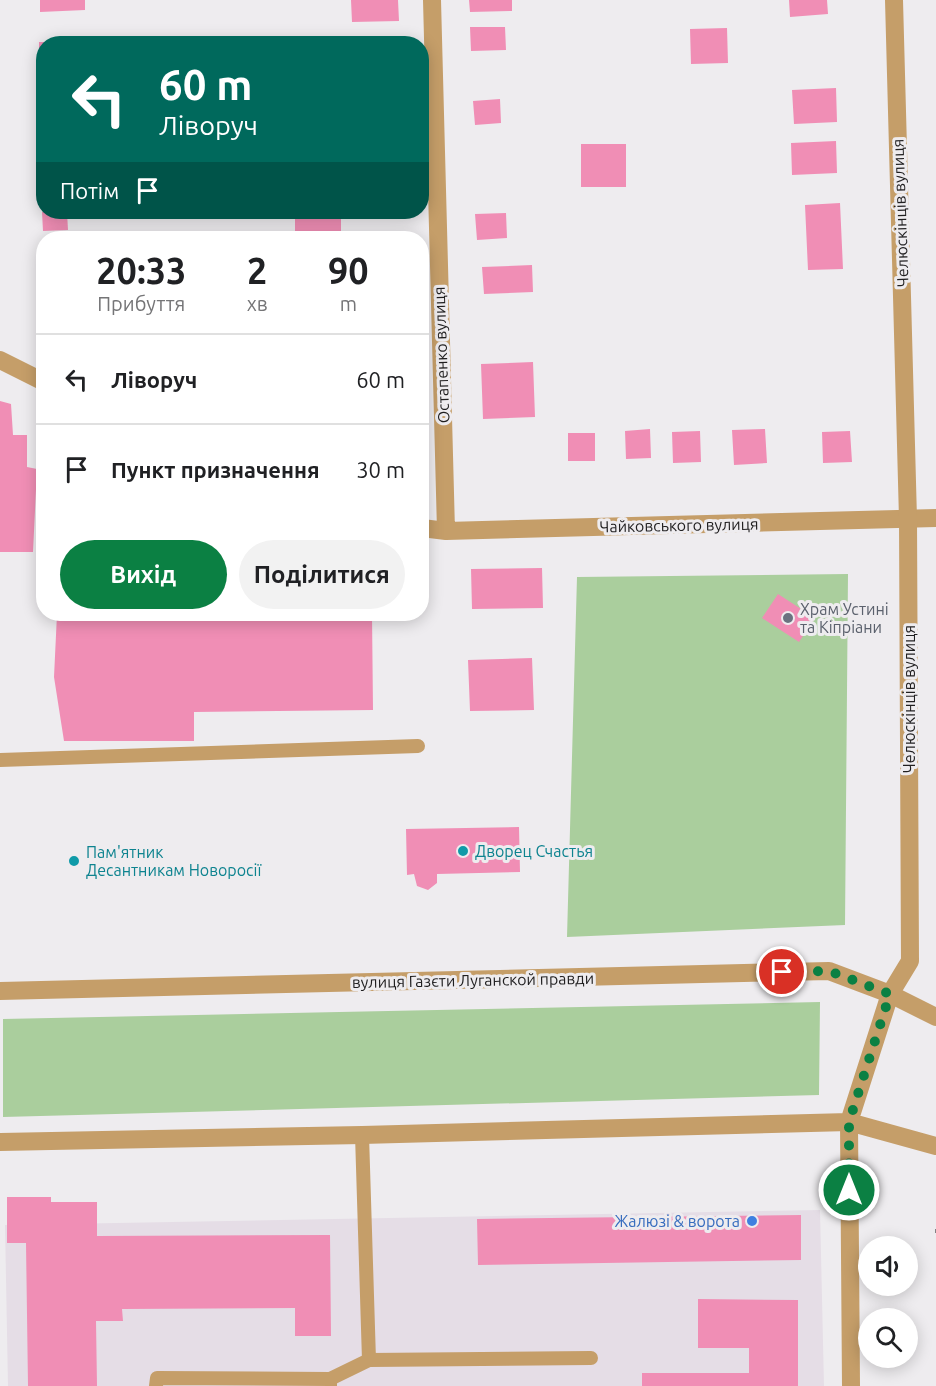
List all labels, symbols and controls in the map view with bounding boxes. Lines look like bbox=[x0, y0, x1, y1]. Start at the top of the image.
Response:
icon: left bbox=[60, 60, 138, 138]
text: 60 m bbox=[159, 61, 253, 108]
text: Ліворуч bbox=[159, 110, 258, 140]
street label: Челюскінців вулиця bbox=[888, 139, 912, 287]
icon: arrive bbox=[131, 174, 164, 207]
text: Потім bbox=[60, 178, 119, 203]
text: 20:33 bbox=[96, 250, 186, 291]
text: 2 bbox=[247, 250, 267, 291]
text: 90 bbox=[328, 250, 369, 291]
street label: Остапенко вулиця bbox=[430, 286, 452, 424]
text: Прибуття bbox=[97, 292, 185, 315]
text: хв bbox=[247, 292, 268, 315]
text: m bbox=[340, 292, 357, 315]
icon: left bbox=[60, 363, 93, 396]
text: Ліворуч bbox=[111, 367, 197, 392]
text: 60 m bbox=[356, 367, 405, 392]
icon: arrive bbox=[60, 453, 93, 486]
text: Пункт призначення bbox=[111, 457, 320, 482]
text: 30 m bbox=[356, 457, 405, 482]
street label: Чайковського вулиця bbox=[599, 515, 759, 535]
button: Вихід bbox=[60, 540, 227, 609]
button: Поділитися bbox=[239, 540, 405, 609]
place label: Храм Устині та Кіпріани bbox=[800, 600, 889, 636]
marker: Храм Устині та Кіпріани bbox=[781, 611, 795, 625]
street label: Челюскінців вулиця bbox=[900, 625, 918, 773]
place label: Дворец Счастья bbox=[475, 842, 593, 860]
place label: Пам'ятник Десантникам Новоросії bbox=[86, 843, 262, 879]
marker: Дворец Счастья bbox=[456, 844, 470, 858]
marker: Пам'ятник Десантникам Новоросії bbox=[67, 854, 81, 868]
pin bbox=[756, 946, 807, 997]
icon: arrive bbox=[765, 955, 798, 988]
street label: вулиця Газєти Луганской правди bbox=[352, 969, 594, 991]
position arrow bbox=[817, 1158, 881, 1222]
place label: Жалюзі & ворота bbox=[614, 1212, 740, 1230]
marker: Жалюзі & ворота bbox=[745, 1214, 759, 1228]
map controls bbox=[858, 1236, 918, 1368]
button: sound bbox=[858, 1236, 918, 1296]
button: search bbox=[858, 1308, 918, 1368]

